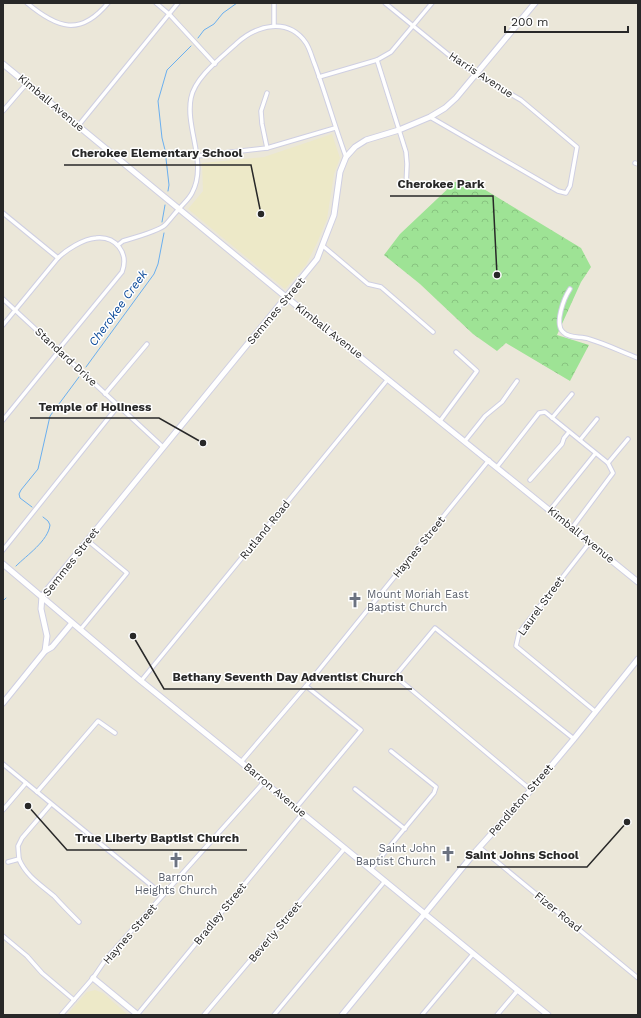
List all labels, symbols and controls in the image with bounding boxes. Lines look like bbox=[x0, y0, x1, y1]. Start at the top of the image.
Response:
scale bar bbox=[505, 8, 628, 34]
text: 200 m bbox=[511, 15, 548, 29]
street label: Harris Avenue bbox=[446, 49, 516, 101]
street label: Kimball Avenue bbox=[15, 72, 87, 134]
callout: Cherokee Elementary School bbox=[64, 141, 251, 165]
text: Cherokee Elementary School bbox=[71, 146, 243, 160]
callout: Cherokee Park bbox=[390, 172, 493, 196]
text: Cherokee Park bbox=[398, 177, 485, 191]
water label: Cherokee Creek bbox=[86, 267, 151, 349]
street label: Semmes Street bbox=[244, 275, 308, 347]
street label: Kimball Avenue bbox=[293, 301, 365, 361]
street label: Standard Drive bbox=[32, 325, 100, 389]
callout: Temple of Holiness bbox=[30, 394, 159, 418]
text: Temple of Holiness bbox=[39, 400, 152, 414]
street label: Rutland Road bbox=[237, 498, 293, 562]
street label: Kimball Avenue bbox=[545, 504, 617, 566]
street label: Haynes Street bbox=[390, 513, 448, 580]
street label: Semmes Street bbox=[40, 525, 102, 599]
street label: Laurel Street bbox=[515, 574, 567, 638]
place label: Mount Moriah East Baptist Church bbox=[367, 588, 469, 614]
church icon: Mount Moriah East Baptist Church bbox=[346, 591, 364, 609]
callout: Bethany Seventh Day Adventist Church bbox=[164, 665, 412, 689]
text: Bethany Seventh Day Adventist Church bbox=[172, 670, 404, 684]
street label: Barron Avenue bbox=[241, 760, 309, 820]
street label: Pendleton Street bbox=[486, 761, 556, 839]
callout: True Liberty Baptist Church bbox=[67, 826, 247, 850]
text: True Liberty Baptist Church bbox=[75, 831, 239, 845]
place label: Saint John Baptist Church bbox=[356, 842, 436, 868]
callout: Saint Johns School bbox=[457, 843, 587, 867]
church icon: Saint John Baptist Church bbox=[439, 845, 457, 863]
text: Saint Johns School bbox=[465, 848, 579, 862]
church icon: Barron Heights Church bbox=[167, 851, 185, 869]
place label: Barron Heights Church bbox=[135, 871, 217, 897]
street label: Bradley Street bbox=[191, 880, 249, 948]
street label: Fizer Road bbox=[532, 889, 584, 935]
street label: Beverly Street bbox=[246, 899, 304, 965]
street label: Haynes Street bbox=[100, 901, 160, 967]

